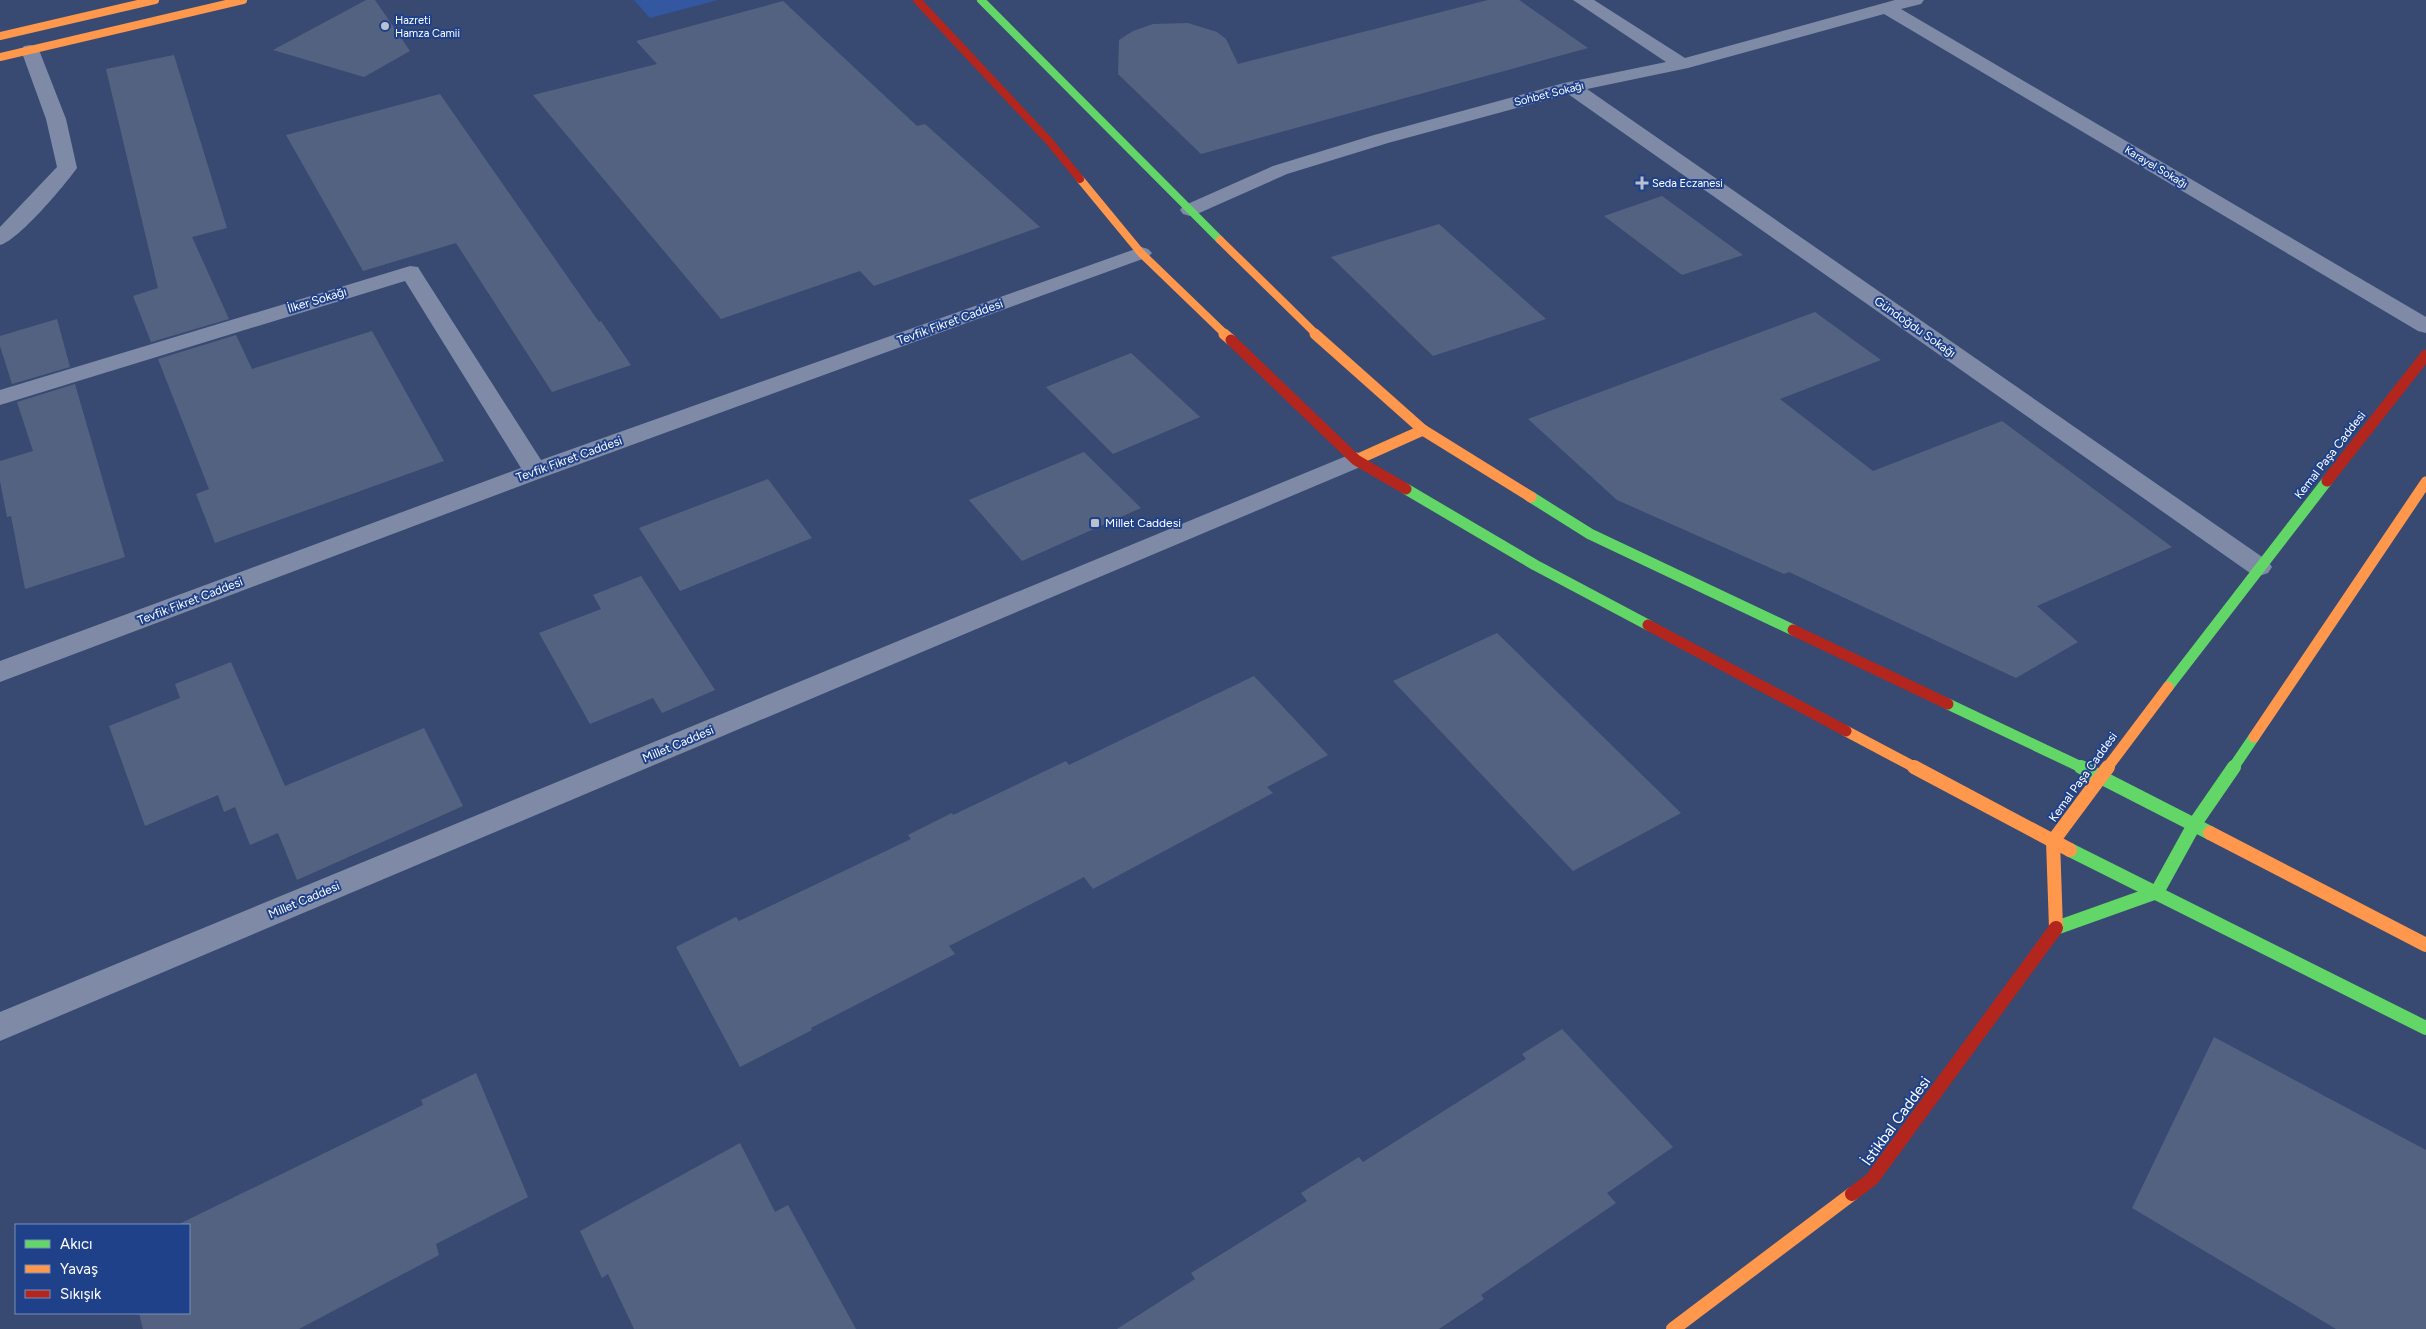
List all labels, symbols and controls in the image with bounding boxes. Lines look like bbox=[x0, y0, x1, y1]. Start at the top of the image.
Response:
place label: Hazreti Hamza Camii bbox=[395, 14, 460, 40]
marker: Hazreti Hamza Camii bbox=[379, 20, 391, 32]
street label: Sohbet Sokağı bbox=[1513, 79, 1585, 109]
street label: Karayel Sokağı bbox=[2122, 143, 2190, 191]
marker: Seda Eczanesi bbox=[1636, 177, 1648, 189]
place label: Seda Eczanesi bbox=[1652, 177, 1723, 190]
street label: İlker Sokağı bbox=[286, 284, 348, 316]
street label: Gündoğdu Sokağı bbox=[1872, 294, 1958, 360]
street label: Tevfik Fikret Caddesi bbox=[895, 296, 1005, 348]
street label: Kemal Paşa Caddesi bbox=[2291, 408, 2369, 502]
street label: Tevfik Fikret Caddesi bbox=[514, 433, 624, 485]
place label: Millet Caddesi bbox=[1105, 516, 1181, 530]
marker: Millet Caddesi bbox=[1089, 517, 1101, 529]
street label: Tevfik Fikret Caddesi bbox=[135, 574, 245, 628]
street label: Millet Caddesi bbox=[640, 723, 716, 765]
street label: Kemal Paşa Caddesi bbox=[2046, 730, 2120, 824]
street label: Millet Caddesi bbox=[266, 879, 342, 921]
street label: İstikbal Caddesi bbox=[1858, 1073, 1934, 1169]
legend bbox=[15, 1224, 190, 1314]
text: Akıcı bbox=[60, 1235, 93, 1253]
text: Yavaş bbox=[60, 1260, 98, 1278]
text: Sıkışık bbox=[60, 1285, 102, 1303]

